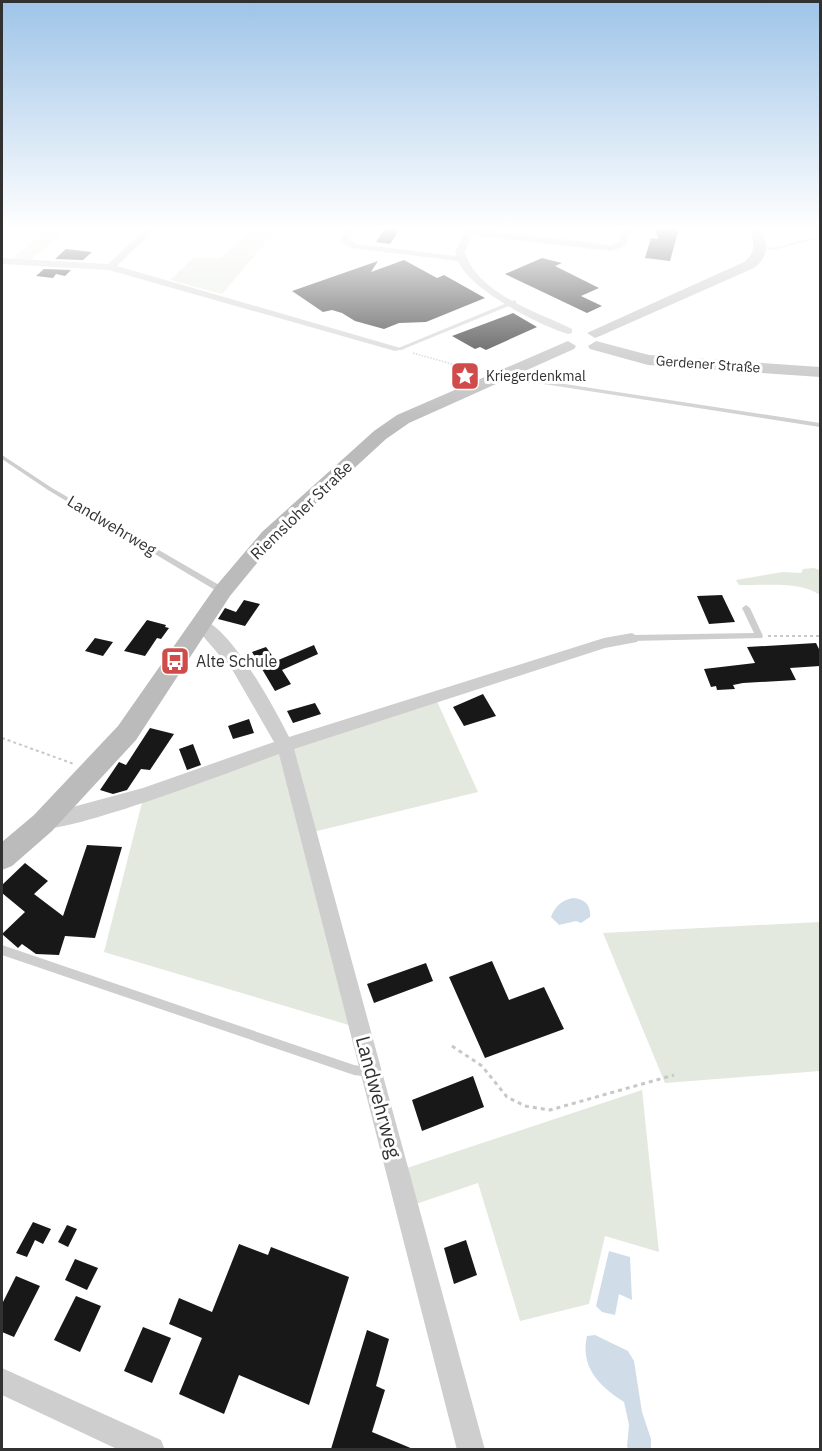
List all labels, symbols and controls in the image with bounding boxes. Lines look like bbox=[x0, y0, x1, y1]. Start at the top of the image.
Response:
street label: Gerdener Straße bbox=[655, 351, 761, 377]
place icon: Kriegerdenkmal bbox=[449, 360, 481, 392]
place label: Kriegerdenkmal bbox=[486, 367, 586, 385]
street label: Riemsloher Straße bbox=[246, 456, 356, 564]
street label: Landwehrweg bbox=[64, 491, 161, 560]
bus stop icon: Alte Schule bbox=[159, 645, 191, 677]
place label: Alte Schule bbox=[196, 651, 278, 671]
street label: Landwehrweg bbox=[350, 1033, 408, 1162]

